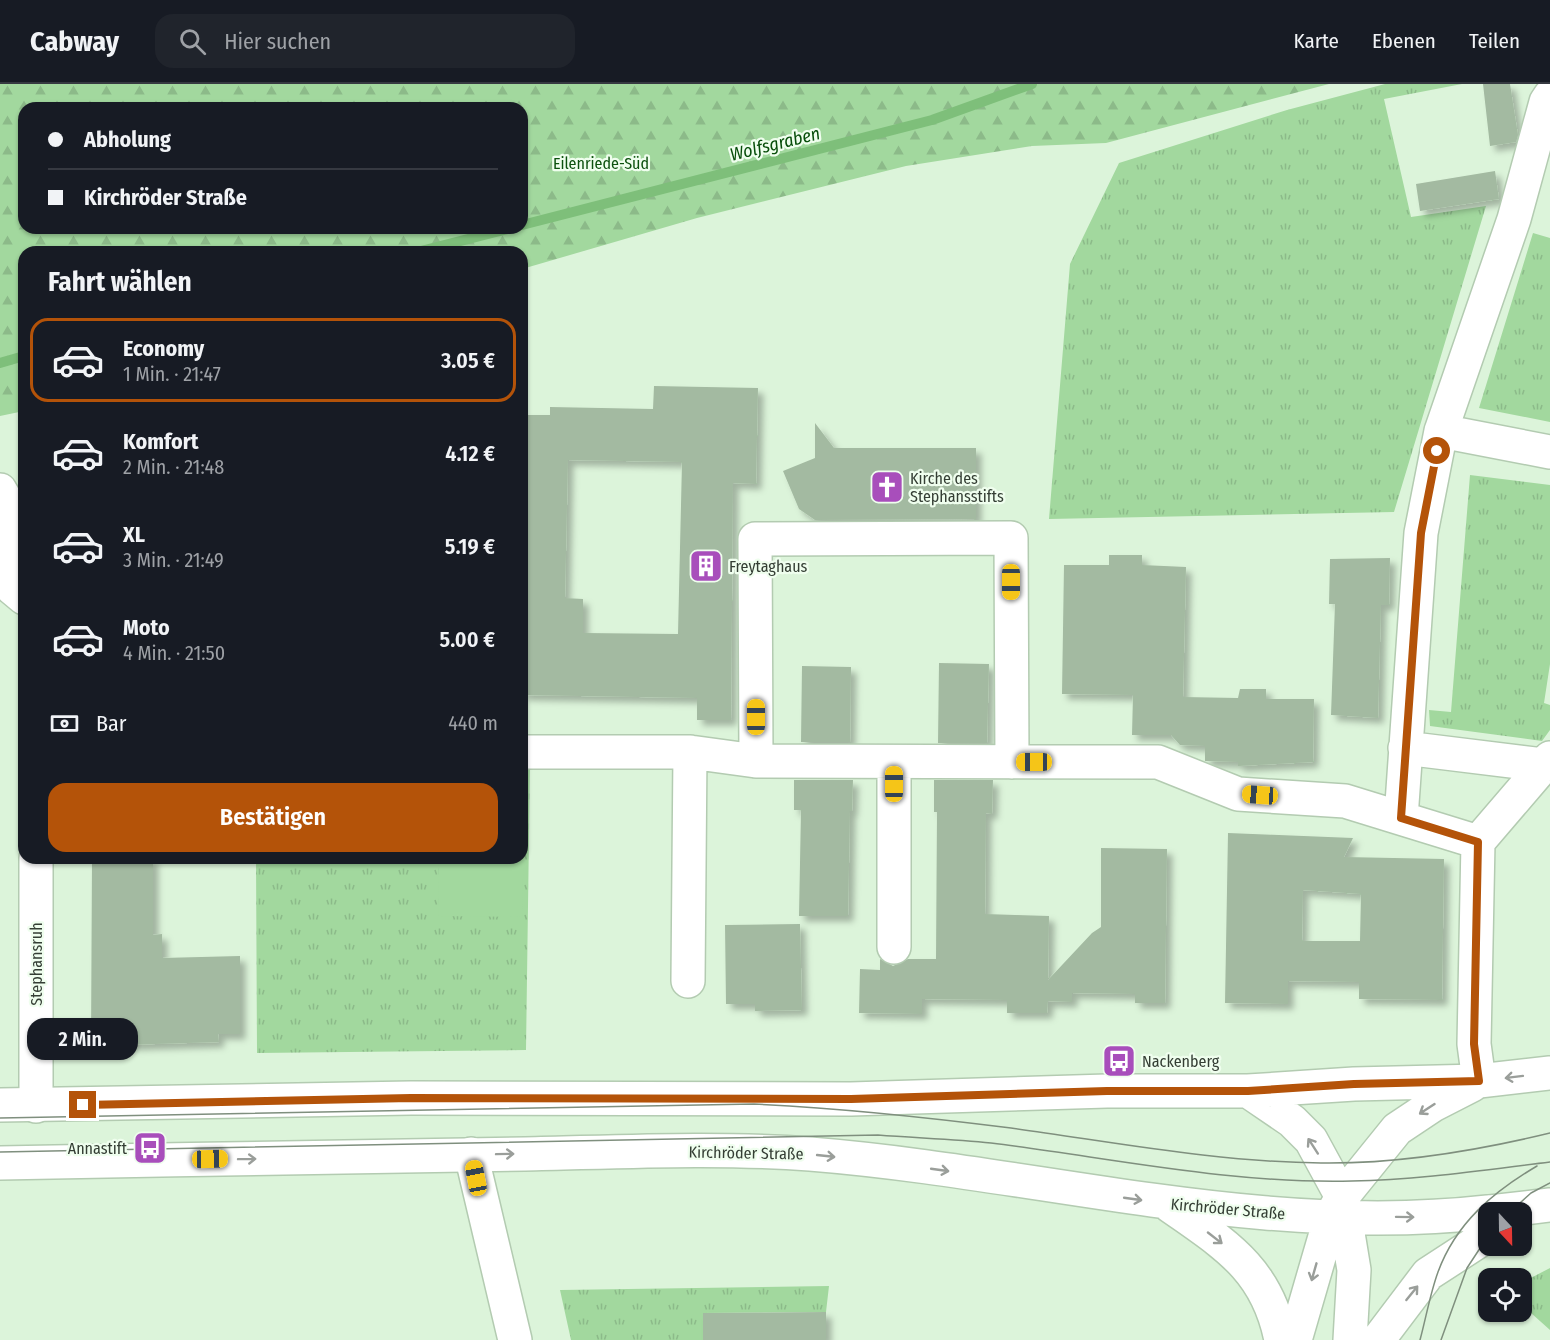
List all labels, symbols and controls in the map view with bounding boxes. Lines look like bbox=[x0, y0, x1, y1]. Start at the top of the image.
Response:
search box bbox=[155, 14, 575, 68]
text: Cabway bbox=[30, 25, 119, 58]
icon: search bbox=[176, 25, 209, 58]
text: Hier suchen bbox=[224, 28, 331, 55]
text: Karte bbox=[1293, 28, 1339, 54]
text: Ebenen bbox=[1372, 28, 1436, 54]
text: Teilen bbox=[1469, 28, 1520, 54]
water label: Wolfsgraben bbox=[728, 122, 822, 166]
text: Abholung bbox=[84, 126, 171, 153]
park label: Eilenriede-Süd bbox=[553, 154, 649, 173]
text: Kirchröder Straße bbox=[84, 184, 247, 211]
text: Fahrt wählen bbox=[48, 266, 192, 298]
icon: car bbox=[51, 333, 105, 387]
text: Economy bbox=[123, 335, 204, 362]
text: 3.05 € bbox=[441, 347, 495, 374]
text: 1 Min. · 21:47 bbox=[123, 362, 221, 386]
icon: car bbox=[51, 426, 105, 480]
text: Komfort bbox=[123, 428, 198, 455]
route start bbox=[1423, 437, 1450, 464]
text: 4.12 € bbox=[445, 440, 495, 467]
text: 2 Min. · 21:48 bbox=[123, 455, 224, 479]
church icon: Kirche des Stephansstifts bbox=[869, 469, 905, 505]
place label: Kirche des Stephansstifts bbox=[910, 469, 1004, 506]
icon: car bbox=[51, 519, 105, 573]
text: XL bbox=[123, 521, 145, 548]
text: 5.19 € bbox=[445, 533, 495, 560]
text: 3 Min. · 21:49 bbox=[123, 548, 224, 572]
building icon: Freytaghaus bbox=[688, 548, 724, 584]
place label: Freytaghaus bbox=[729, 557, 808, 576]
car bbox=[1002, 564, 1020, 600]
icon: car bbox=[51, 612, 105, 666]
text: Moto bbox=[123, 614, 170, 641]
text: 5.00 € bbox=[440, 626, 495, 653]
text: 4 Min. · 21:50 bbox=[123, 641, 225, 665]
car bbox=[747, 699, 765, 735]
icon: cash bbox=[48, 707, 81, 740]
text: Bar bbox=[96, 710, 127, 737]
text: 440 m bbox=[448, 711, 498, 735]
car bbox=[1016, 753, 1052, 771]
car bbox=[885, 766, 903, 802]
button: Bestätigen bbox=[48, 783, 498, 852]
car bbox=[1241, 785, 1279, 805]
street label: Stephansruh bbox=[27, 922, 46, 1006]
callout: 2 Min. bbox=[28, 1018, 138, 1060]
text: 2 Min. bbox=[58, 1027, 107, 1051]
bus stop icon: Nackenberg bbox=[1101, 1043, 1137, 1079]
place label: Nackenberg bbox=[1142, 1052, 1220, 1071]
one-way arrow bbox=[1505, 1072, 1525, 1083]
route end bbox=[69, 1091, 96, 1118]
one-way arrow bbox=[1419, 1103, 1436, 1115]
bus stop icon: Annastift bbox=[132, 1130, 168, 1166]
one-way arrow bbox=[1307, 1138, 1319, 1154]
place label: Annastift bbox=[68, 1139, 128, 1158]
street label: Kirchröder Straße bbox=[688, 1142, 804, 1164]
one-way arrow bbox=[495, 1148, 515, 1160]
car bbox=[192, 1150, 228, 1168]
one-way arrow bbox=[816, 1151, 836, 1162]
one-way arrow bbox=[237, 1153, 257, 1164]
car bbox=[464, 1159, 488, 1197]
one-way arrow bbox=[930, 1165, 949, 1176]
one-way arrow bbox=[1123, 1193, 1142, 1204]
street label: Kirchröder Straße bbox=[1170, 1195, 1286, 1223]
north arrow bbox=[1478, 1202, 1532, 1256]
map controls bbox=[1478, 1202, 1532, 1322]
one-way arrow bbox=[1394, 1211, 1414, 1223]
one-way arrow bbox=[1207, 1232, 1223, 1245]
one-way arrow bbox=[1308, 1262, 1319, 1281]
button: locate bbox=[1478, 1268, 1532, 1322]
one-way arrow bbox=[1406, 1285, 1419, 1301]

